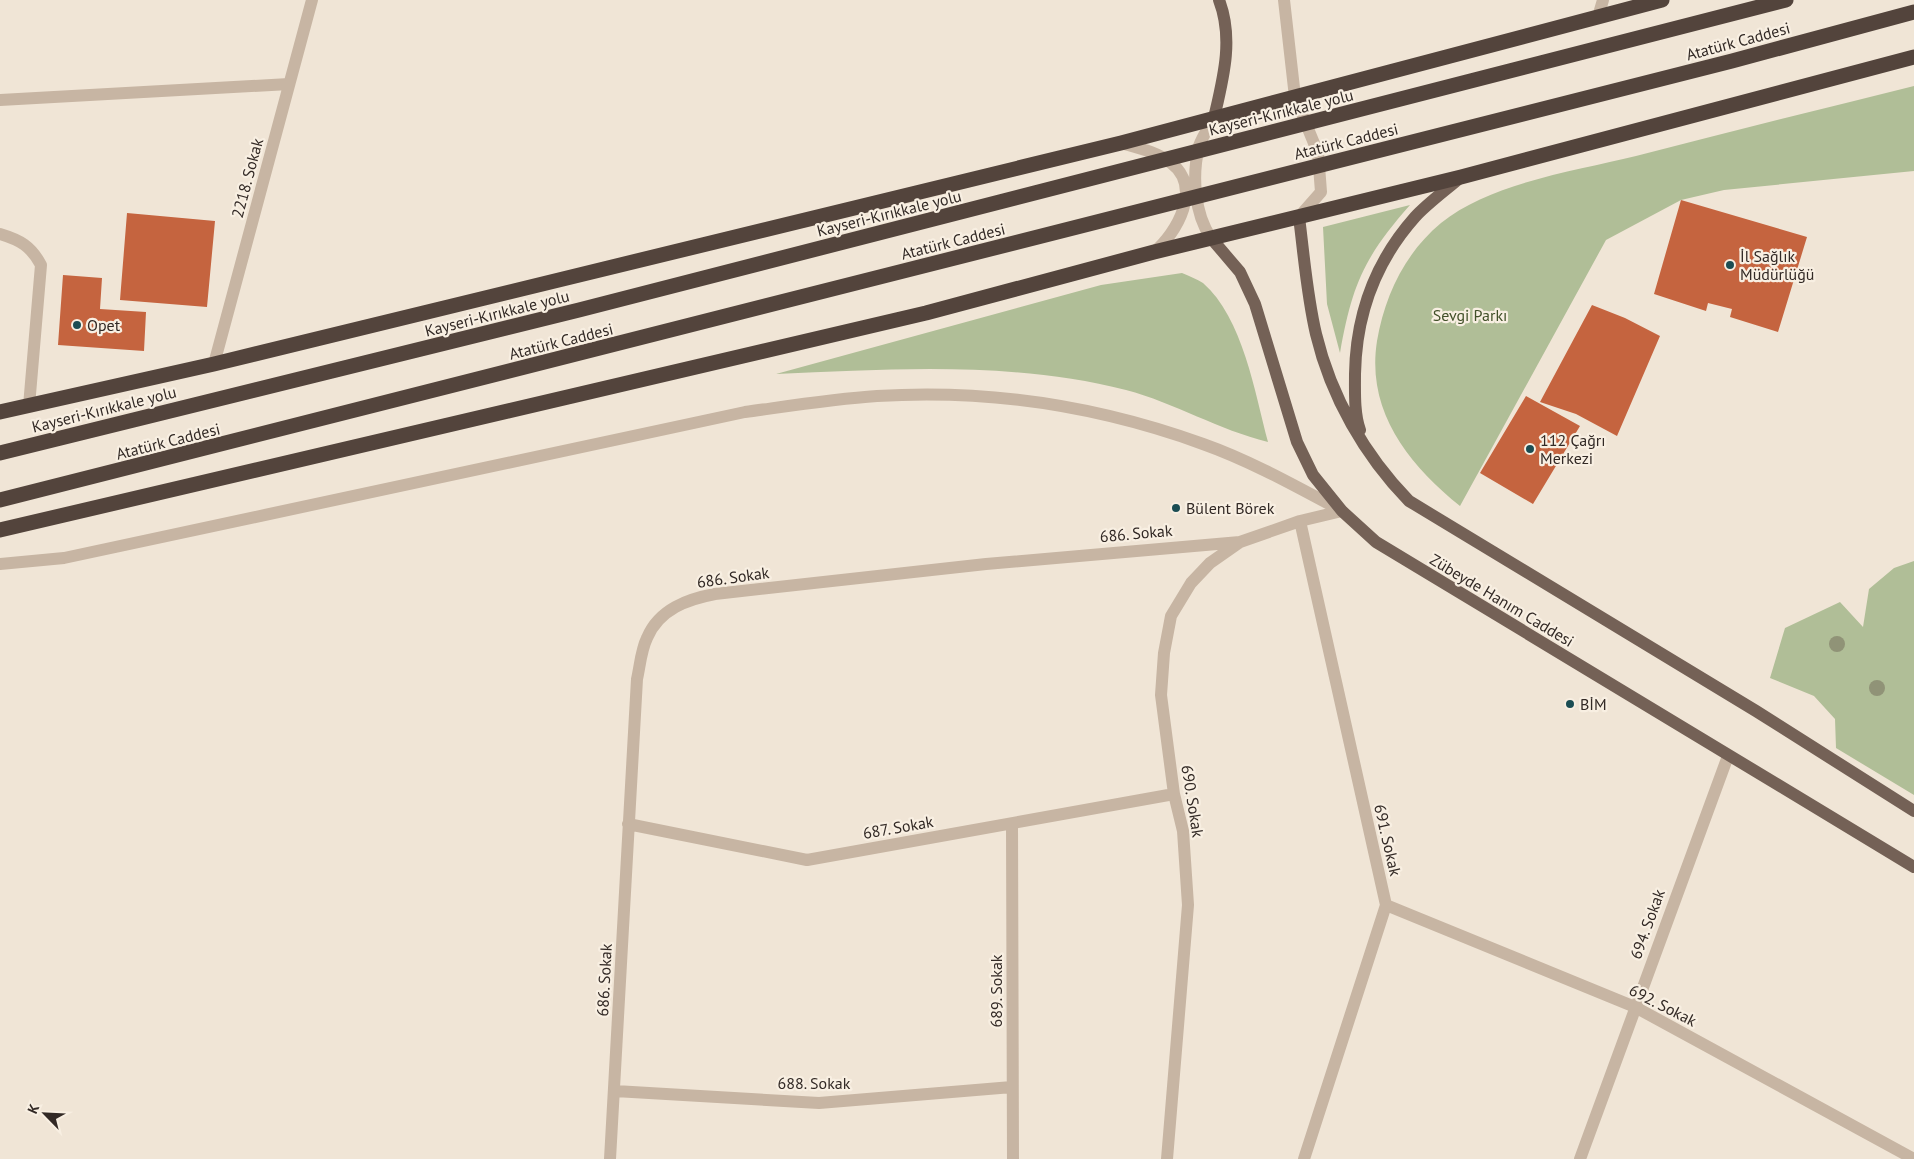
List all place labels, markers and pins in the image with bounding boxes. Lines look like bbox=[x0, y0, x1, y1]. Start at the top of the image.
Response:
place label: İl Sağlık Müdürlüğü bbox=[1740, 246, 1814, 284]
marker: İl Sağlık Müdürlüğü bbox=[1724, 259, 1736, 271]
place label: Opet bbox=[87, 315, 121, 335]
marker: Opet bbox=[71, 319, 83, 331]
place label: 112 Çağrı Merkezi bbox=[1540, 430, 1606, 468]
marker: 112 Çağrı Merkezi bbox=[1524, 443, 1536, 455]
place label: Bülent Börek bbox=[1186, 498, 1275, 518]
marker: Bülent Börek bbox=[1170, 502, 1182, 514]
place label: BİM bbox=[1580, 694, 1607, 714]
marker: BİM bbox=[1564, 698, 1576, 710]

